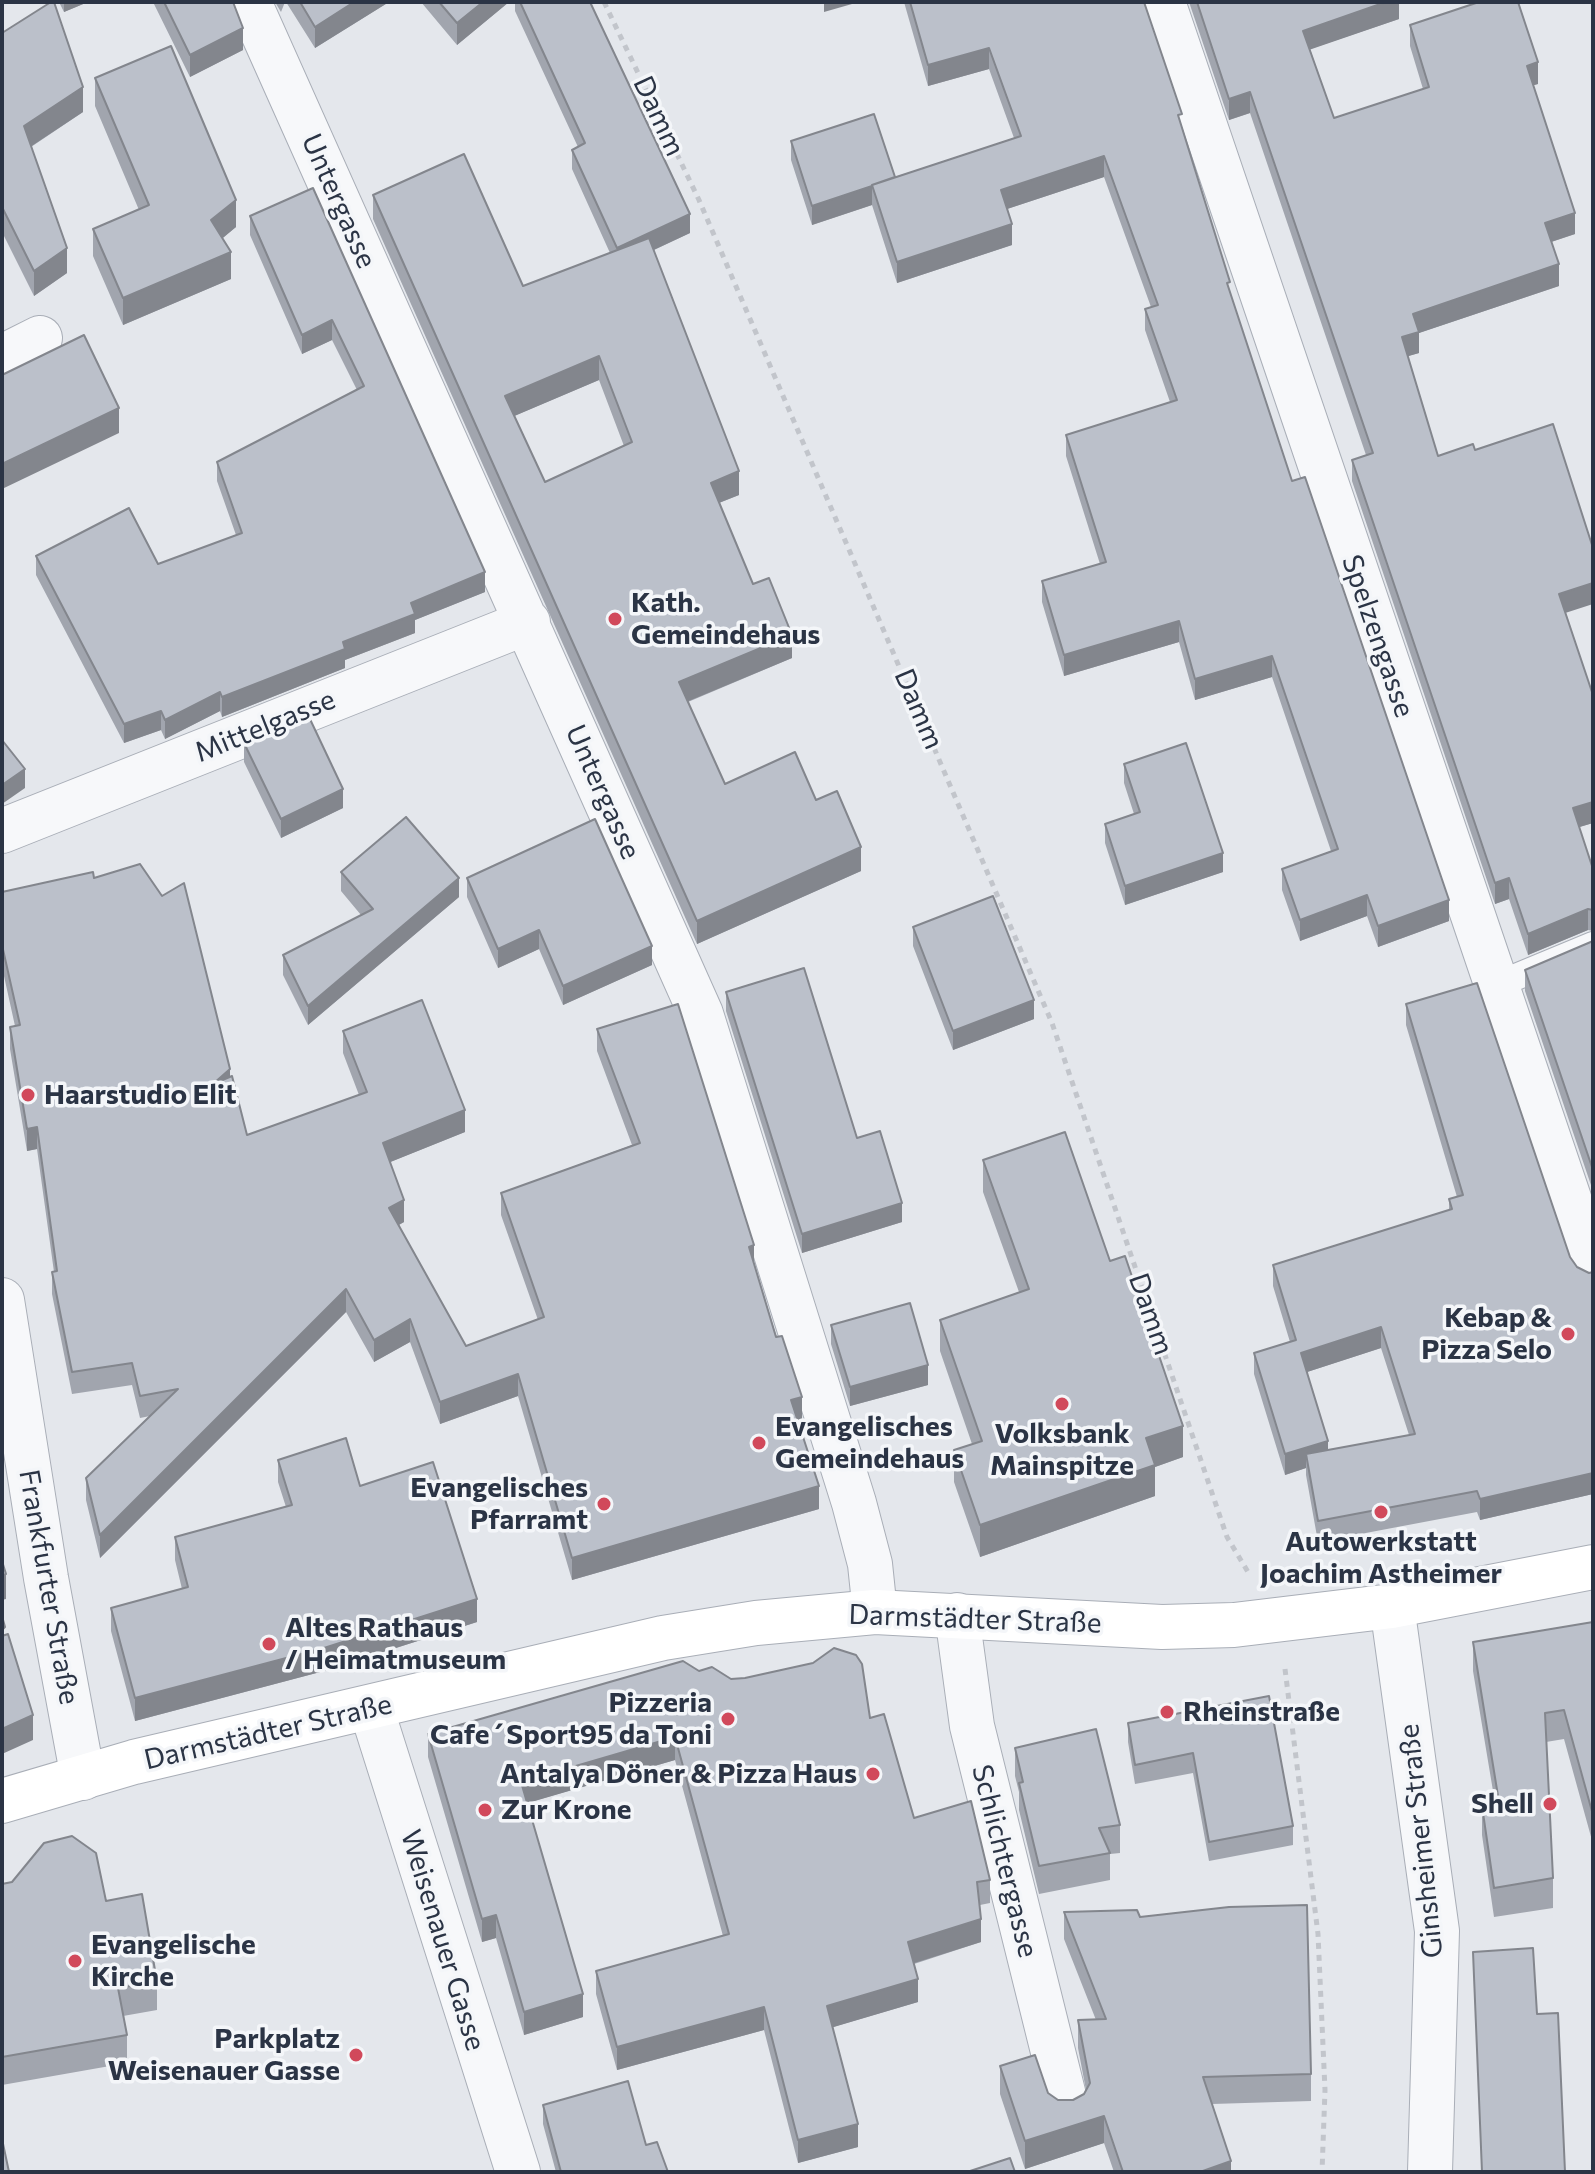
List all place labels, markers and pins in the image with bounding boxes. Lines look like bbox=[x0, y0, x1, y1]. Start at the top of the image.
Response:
place label: Kath. Gemeindehaus bbox=[631, 586, 820, 652]
marker: Kath. Gemeindehaus bbox=[606, 610, 624, 628]
place label: Haarstudio Elit bbox=[44, 1078, 237, 1112]
marker: Haarstudio Elit bbox=[19, 1086, 37, 1104]
place label: Kebap & Pizza Selo bbox=[1421, 1301, 1552, 1367]
marker: Kebap & Pizza Selo bbox=[1559, 1325, 1577, 1343]
marker: Volksbank Mainspitze bbox=[1053, 1395, 1071, 1413]
place label: Evangelisches Gemeindehaus bbox=[775, 1410, 964, 1476]
place label: Volksbank Mainspitze bbox=[990, 1417, 1134, 1483]
marker: Evangelisches Gemeindehaus bbox=[750, 1434, 768, 1452]
place label: Evangelisches Pfarramt bbox=[410, 1471, 588, 1537]
marker: Evangelisches Pfarramt bbox=[595, 1495, 613, 1513]
marker: Autowerkstatt Joachim Astheimer bbox=[1372, 1503, 1390, 1521]
place label: Autowerkstatt Joachim Astheimer bbox=[1260, 1525, 1502, 1591]
place label: Altes Rathaus / Heimatmuseum bbox=[285, 1611, 506, 1677]
marker: Altes Rathaus / Heimatmuseum bbox=[260, 1635, 278, 1653]
place label: Pizzeria Cafe´Sport95 da Toni bbox=[430, 1686, 712, 1752]
place label: Rheinstraße bbox=[1183, 1695, 1340, 1729]
marker: Rheinstraße bbox=[1158, 1703, 1176, 1721]
marker: Pizzeria Cafe´Sport95 da Toni bbox=[719, 1710, 737, 1728]
place label: Antalya Döner & Pizza Haus bbox=[500, 1757, 857, 1791]
marker: Antalya Döner & Pizza Haus bbox=[864, 1765, 882, 1783]
place label: Shell bbox=[1471, 1787, 1534, 1821]
place label: Zur Krone bbox=[501, 1793, 631, 1827]
marker: Shell bbox=[1541, 1795, 1559, 1813]
marker: Zur Krone bbox=[476, 1801, 494, 1819]
place label: Evangelische Kirche bbox=[91, 1928, 256, 1994]
marker: Evangelische Kirche bbox=[66, 1952, 84, 1970]
place label: Parkplatz Weisenauer Gasse bbox=[108, 2022, 340, 2088]
marker: Parkplatz Weisenauer Gasse bbox=[347, 2046, 365, 2064]

